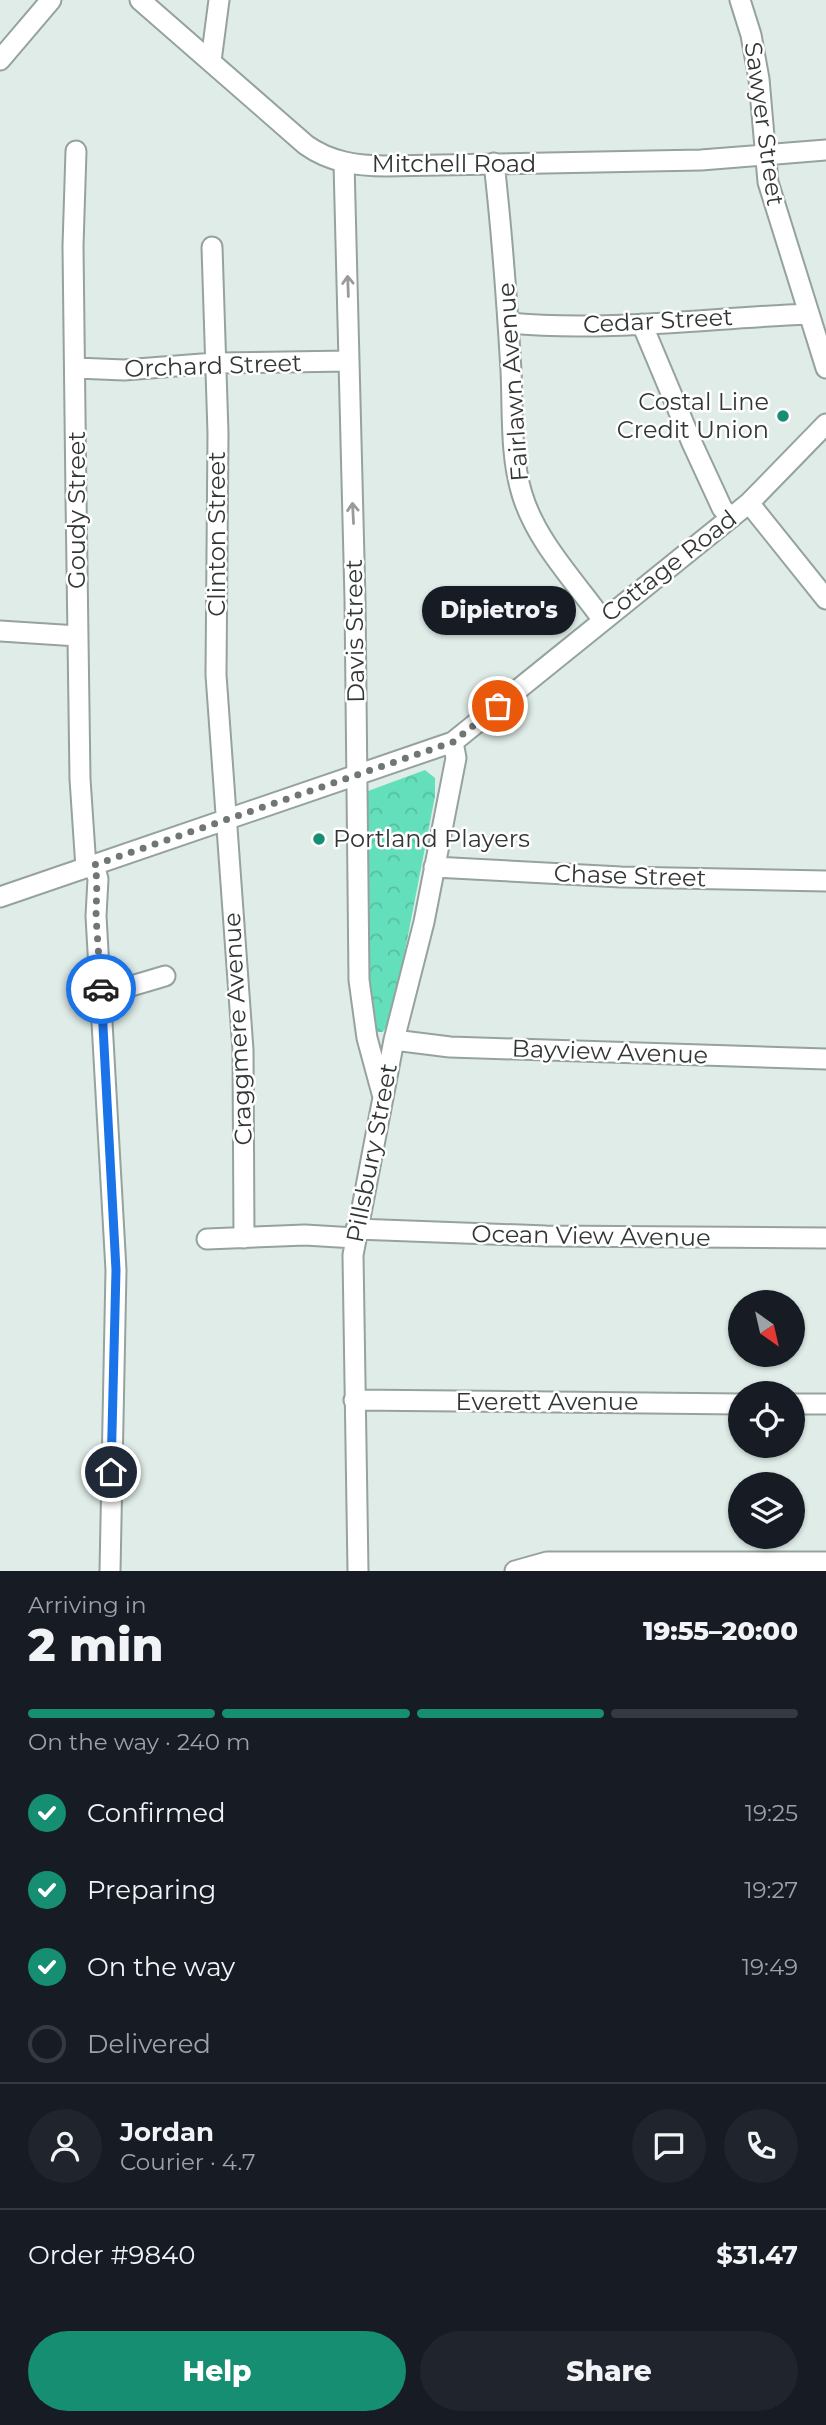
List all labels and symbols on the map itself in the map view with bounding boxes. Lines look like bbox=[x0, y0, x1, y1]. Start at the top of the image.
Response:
street label: Sawyer Street bbox=[739, 40, 790, 208]
street label: Mitchell Road bbox=[372, 149, 536, 178]
one-way arrow bbox=[342, 274, 355, 297]
street label: Fairlawn Avenue bbox=[491, 282, 534, 482]
street label: Cedar Street bbox=[582, 302, 734, 339]
street label: Orchard Street bbox=[124, 348, 302, 383]
place label: Costal Line Credit Union bbox=[617, 387, 769, 444]
marker: Costal Line Credit Union bbox=[775, 408, 791, 424]
street label: Goudy Street bbox=[62, 431, 91, 589]
street label: Clinton Street bbox=[202, 451, 231, 617]
one-way arrow bbox=[346, 502, 359, 525]
street label: Cottage Road bbox=[595, 504, 742, 628]
street label: Davis Street bbox=[339, 559, 370, 703]
callout: Dipietro's bbox=[421, 587, 575, 636]
pin bbox=[468, 676, 528, 736]
place label: Portland Players bbox=[333, 824, 530, 853]
marker: Portland Players bbox=[311, 831, 327, 847]
street label: Chase Street bbox=[553, 858, 707, 893]
street label: Craggmere Avenue bbox=[217, 912, 258, 1146]
courier bbox=[66, 954, 136, 1024]
street label: Bayview Avenue bbox=[511, 1034, 709, 1069]
street label: Pillsbury Street bbox=[340, 1061, 403, 1245]
street label: Ocean View Avenue bbox=[471, 1219, 711, 1252]
north arrow bbox=[728, 1290, 805, 1367]
street label: Everett Avenue bbox=[456, 1387, 638, 1416]
pin bbox=[81, 1442, 141, 1502]

